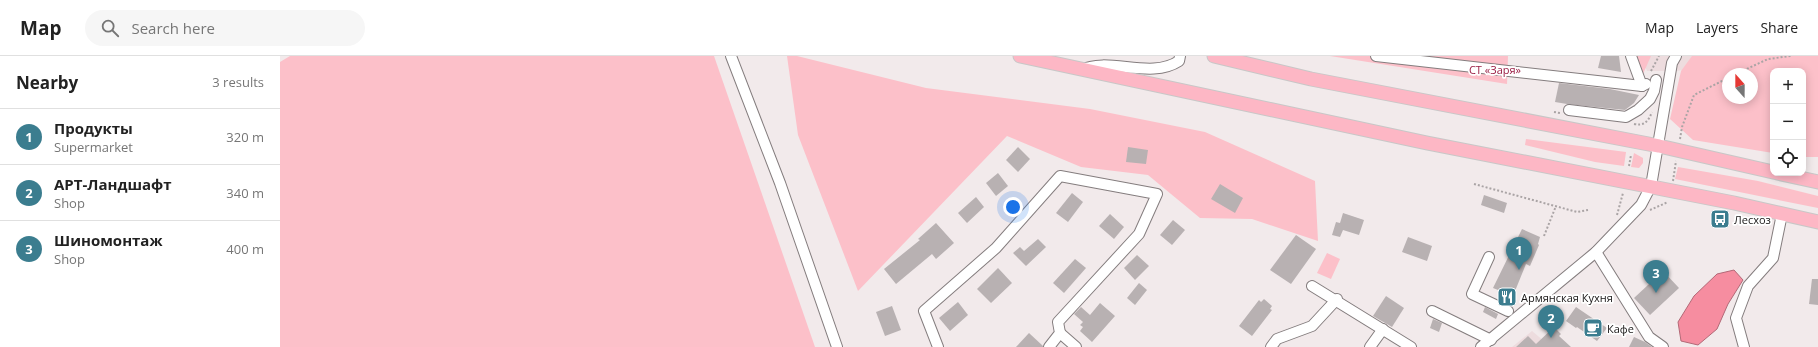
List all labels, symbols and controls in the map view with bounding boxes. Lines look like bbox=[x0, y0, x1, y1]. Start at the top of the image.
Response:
search box bbox=[85, 10, 365, 46]
text: Map bbox=[20, 15, 61, 41]
icon: search bbox=[99, 17, 121, 39]
text: Search here bbox=[131, 18, 215, 38]
text: Map bbox=[1645, 18, 1674, 37]
text: Layers bbox=[1696, 18, 1738, 37]
text: Share bbox=[1760, 18, 1798, 37]
park label: СТ «Заря» bbox=[1469, 62, 1522, 77]
north arrow bbox=[1722, 68, 1758, 104]
map controls bbox=[1770, 68, 1806, 176]
button: + bbox=[1770, 68, 1806, 104]
text: Nearby bbox=[16, 71, 78, 94]
text: 3 results bbox=[212, 73, 264, 91]
button: − bbox=[1770, 104, 1806, 140]
text: Продукты bbox=[54, 118, 133, 138]
text: 1 bbox=[25, 128, 33, 146]
text: 320 m bbox=[226, 128, 264, 146]
text: Supermarket bbox=[54, 138, 133, 156]
button: locate bbox=[1770, 140, 1806, 176]
text: АРТ-Ландшафт bbox=[54, 174, 172, 194]
text: 2 bbox=[25, 184, 33, 202]
text: 340 m bbox=[226, 184, 264, 202]
text: Shop bbox=[54, 194, 85, 212]
your location bbox=[1003, 197, 1023, 217]
bus stop icon: Лесхоз bbox=[1709, 208, 1731, 230]
place label: Лесхоз bbox=[1734, 212, 1771, 227]
text: Шиномонтаж bbox=[54, 230, 163, 250]
pin: 1 bbox=[1506, 237, 1532, 270]
text: 3 bbox=[25, 240, 33, 258]
text: 400 m bbox=[226, 240, 264, 258]
text: Shop bbox=[54, 250, 85, 268]
pin: 3 bbox=[1643, 260, 1669, 293]
restaurant icon: Армянская Кухня bbox=[1496, 286, 1518, 308]
place label: Армянская Кухня bbox=[1521, 290, 1613, 305]
pin: 2 bbox=[1538, 305, 1564, 338]
cafe icon: Кафе bbox=[1582, 317, 1604, 339]
place label: Кафе bbox=[1607, 321, 1634, 336]

